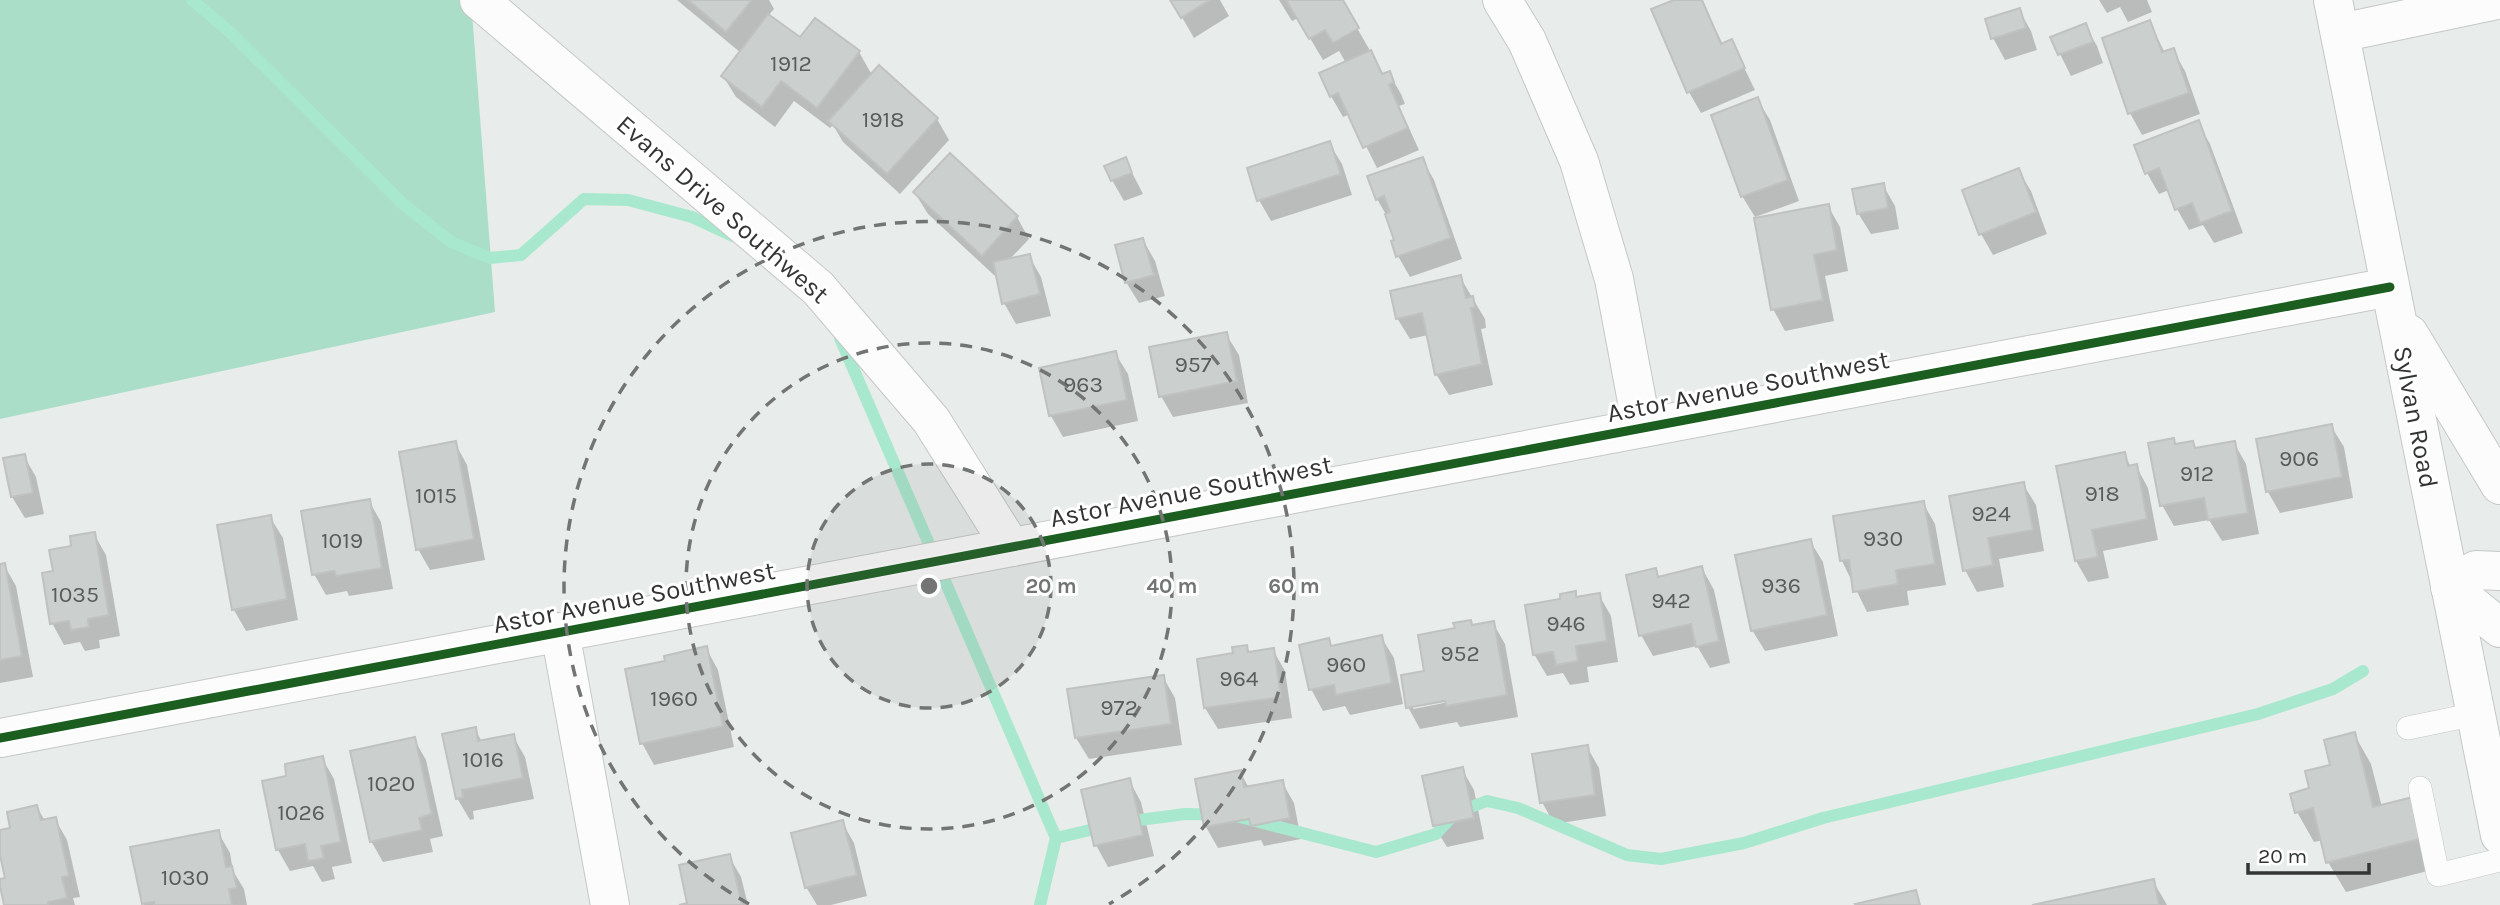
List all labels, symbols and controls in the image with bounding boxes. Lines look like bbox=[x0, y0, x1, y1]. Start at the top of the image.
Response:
house number: 1912 bbox=[770, 50, 812, 77]
house number: 1918 bbox=[862, 106, 904, 133]
street label: Evans Drive Southwest bbox=[610, 109, 835, 310]
street label: Sylvan Road bbox=[2387, 343, 2444, 491]
street label: Astor Avenue Southwest bbox=[1604, 344, 1892, 429]
house number: 957 bbox=[1174, 351, 1212, 378]
house number: 963 bbox=[1063, 371, 1103, 398]
house number: 906 bbox=[2279, 445, 2319, 472]
street label: Astor Avenue Southwest bbox=[1047, 449, 1335, 534]
house number: 912 bbox=[2180, 460, 2214, 487]
house number: 918 bbox=[2084, 480, 2120, 507]
house number: 1015 bbox=[415, 482, 457, 509]
house number: 924 bbox=[1971, 500, 2011, 527]
house number: 930 bbox=[1863, 525, 1903, 552]
house number: 1019 bbox=[321, 527, 363, 554]
street label: Astor Avenue Southwest bbox=[490, 555, 778, 640]
house number: 936 bbox=[1761, 572, 1801, 599]
centre of rings bbox=[917, 574, 941, 598]
text: 20 m bbox=[1025, 574, 1077, 598]
text: 40 m bbox=[1146, 574, 1198, 598]
text: 60 m bbox=[1268, 574, 1320, 598]
house number: 1035 bbox=[51, 581, 99, 608]
house number: 942 bbox=[1651, 587, 1691, 614]
house number: 946 bbox=[1546, 610, 1586, 637]
house number: 952 bbox=[1440, 640, 1480, 667]
house number: 960 bbox=[1326, 651, 1366, 678]
house number: 964 bbox=[1219, 665, 1259, 692]
house number: 1960 bbox=[650, 685, 698, 712]
house number: 972 bbox=[1100, 694, 1138, 721]
house number: 1016 bbox=[462, 746, 504, 773]
house number: 1020 bbox=[367, 770, 415, 797]
house number: 1026 bbox=[277, 799, 325, 826]
scale bar bbox=[2248, 832, 2369, 876]
text: 20 m bbox=[2258, 844, 2307, 868]
house number: 1030 bbox=[161, 864, 209, 891]

